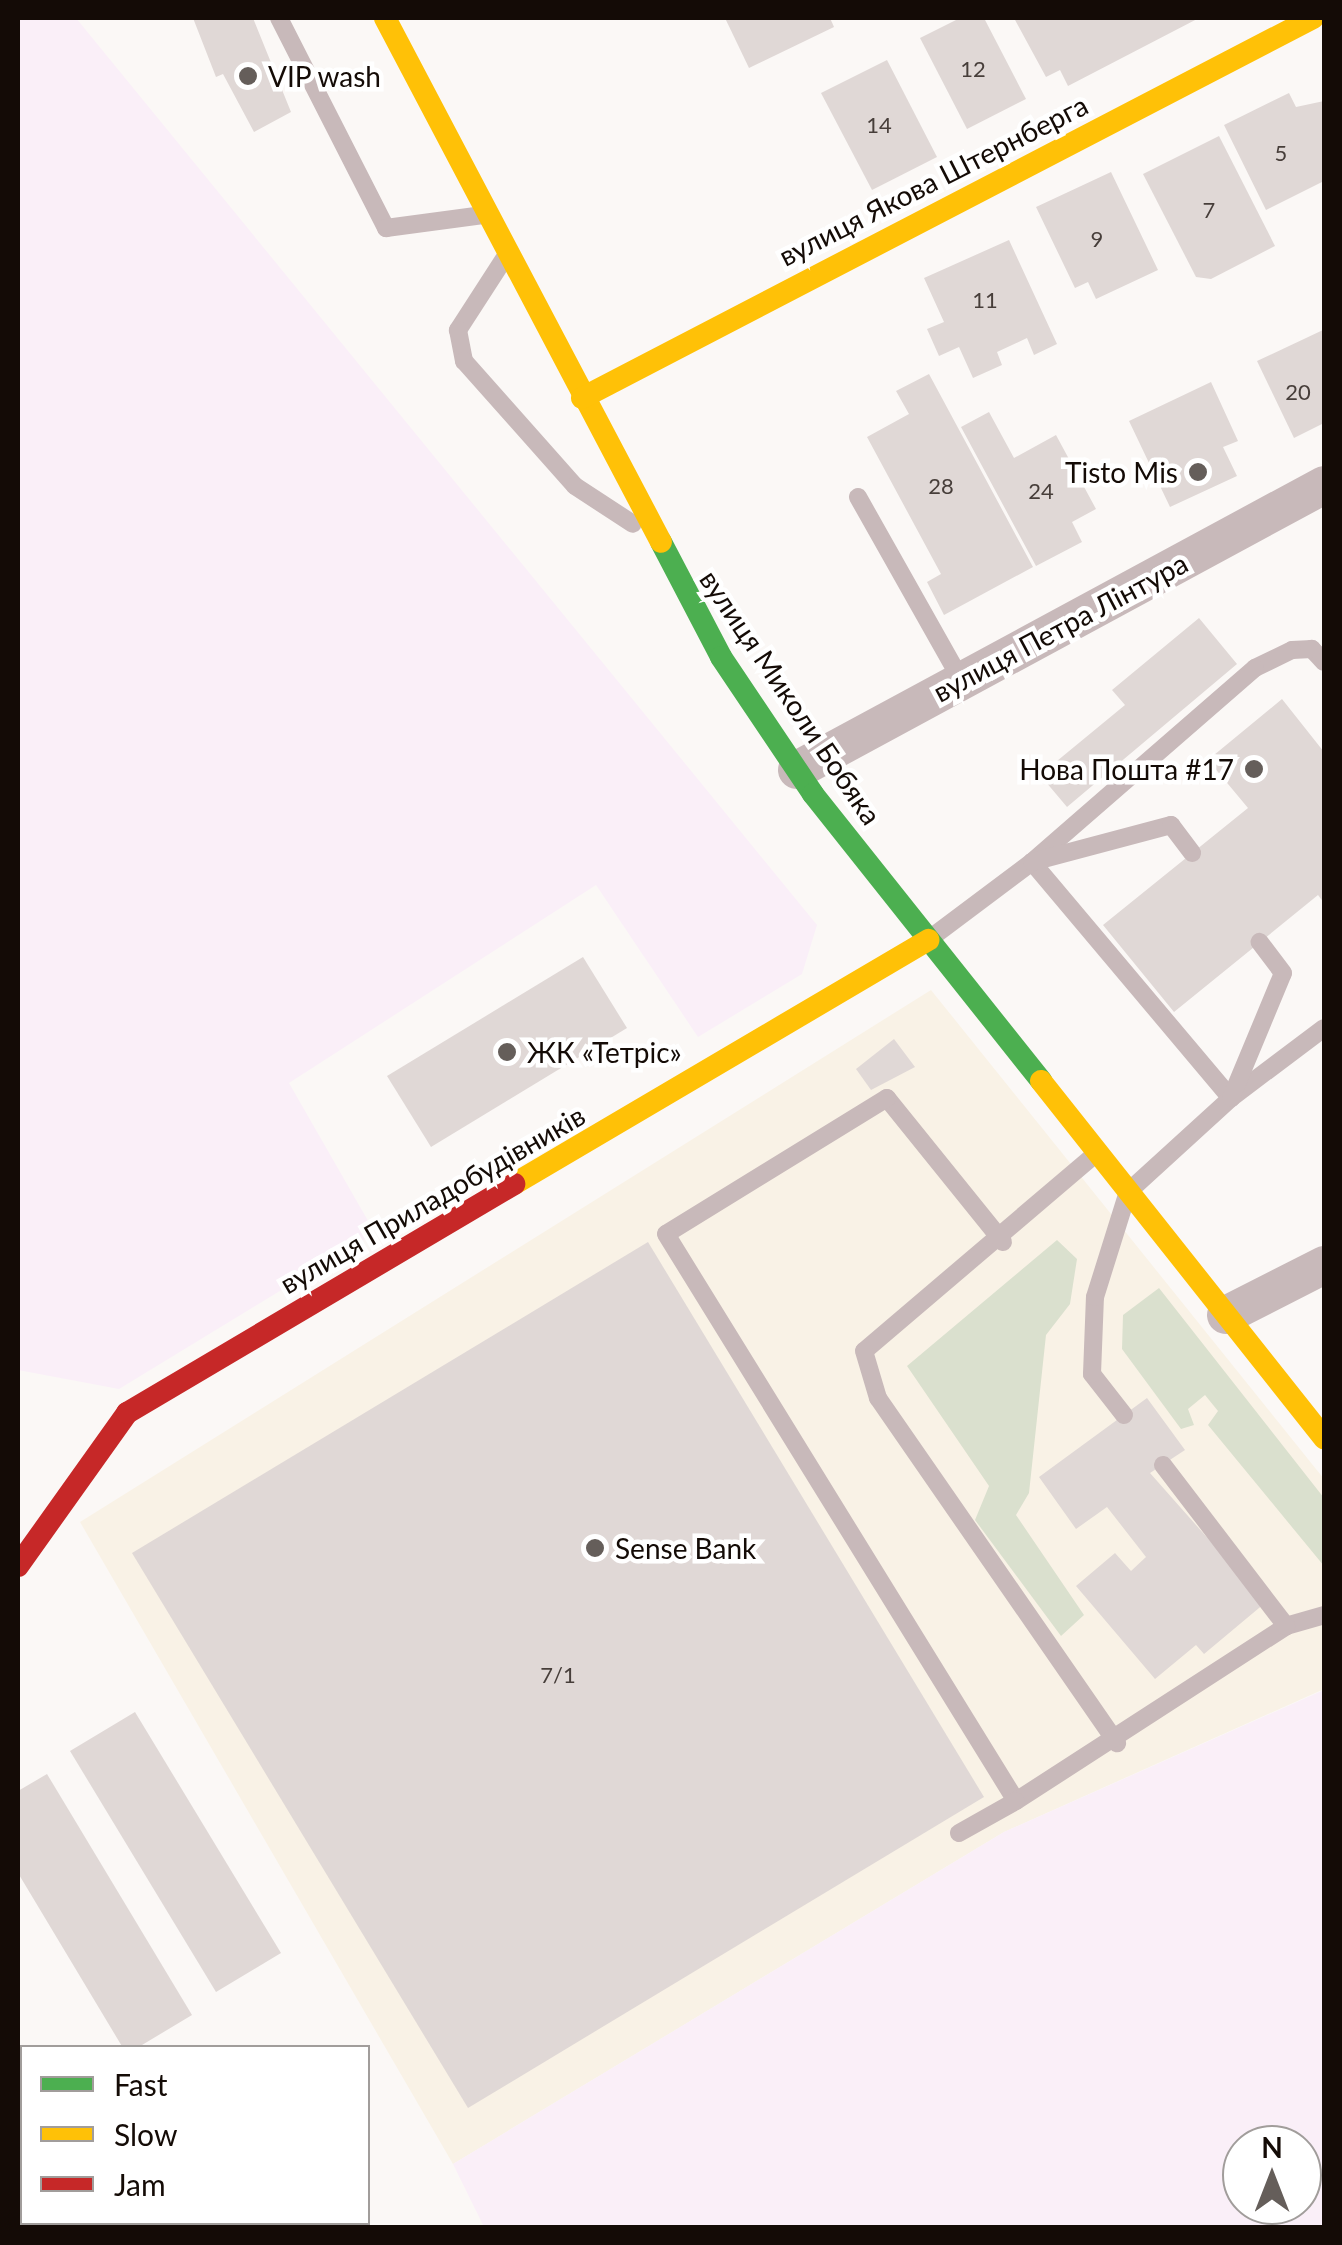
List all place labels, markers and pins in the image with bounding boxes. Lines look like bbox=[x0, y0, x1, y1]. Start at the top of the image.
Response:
place label: VIP wash bbox=[268, 59, 382, 93]
marker: VIP wash bbox=[237, 65, 259, 87]
place label: Tisto Mis bbox=[1065, 455, 1178, 489]
marker: Tisto Mis bbox=[1187, 461, 1209, 483]
place label: Нова Пошта #17 bbox=[1019, 752, 1234, 786]
marker: Нова Пошта #17 bbox=[1243, 758, 1265, 780]
place label: ЖК «Тетріс» bbox=[527, 1035, 682, 1069]
marker: ЖК «Тетріс» bbox=[496, 1041, 518, 1063]
place label: Sense Bank bbox=[615, 1531, 756, 1565]
marker: Sense Bank bbox=[584, 1537, 606, 1559]

